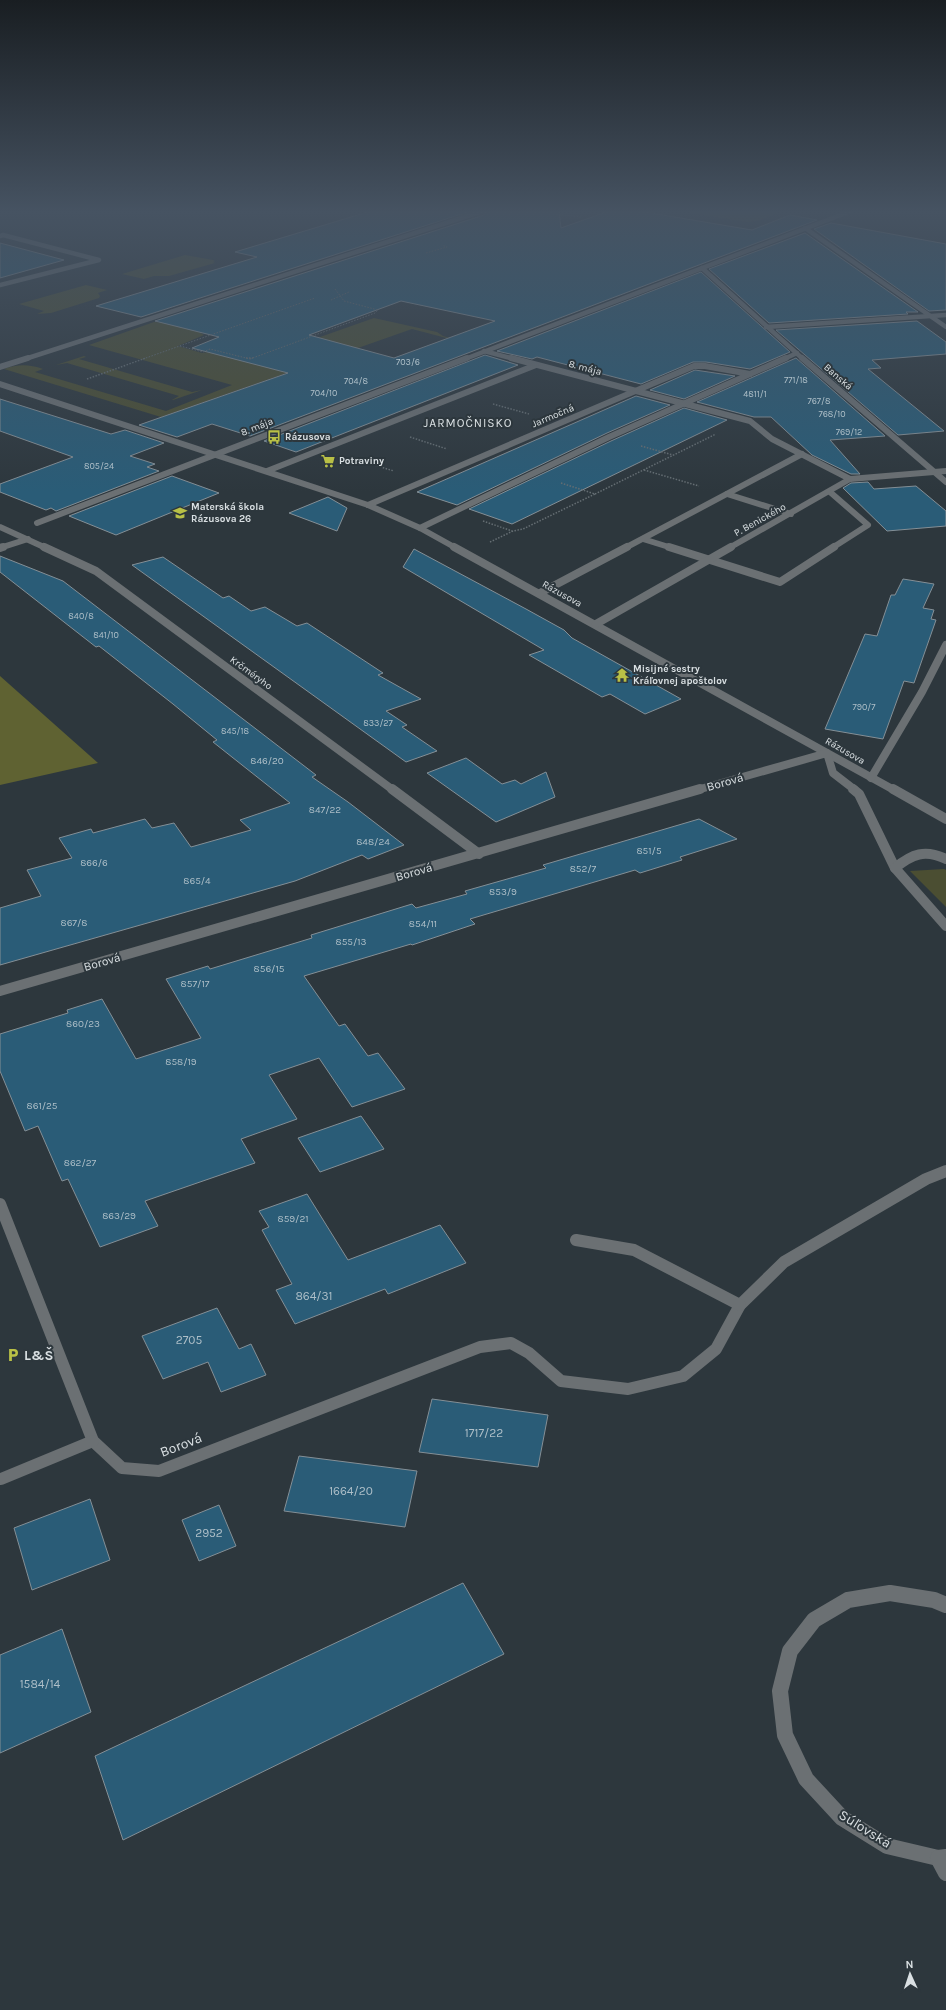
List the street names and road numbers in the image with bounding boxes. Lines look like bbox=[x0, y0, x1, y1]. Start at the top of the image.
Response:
street label: 8. mája bbox=[567, 358, 603, 378]
street label: Banská bbox=[821, 361, 855, 393]
street label: Jarmočná bbox=[530, 402, 576, 430]
street label: 8. mája bbox=[239, 415, 275, 439]
street label: P. Benického bbox=[732, 501, 788, 539]
street label: Rázusova bbox=[540, 578, 584, 610]
street label: Krčméryho bbox=[228, 654, 274, 692]
street label: Rázusova bbox=[823, 735, 867, 767]
street label: Borová bbox=[705, 770, 745, 794]
street label: Borová bbox=[394, 860, 434, 884]
street label: Borová bbox=[82, 950, 122, 974]
street label: Borová bbox=[158, 1429, 204, 1461]
street label: Súľovská bbox=[836, 1806, 894, 1852]

